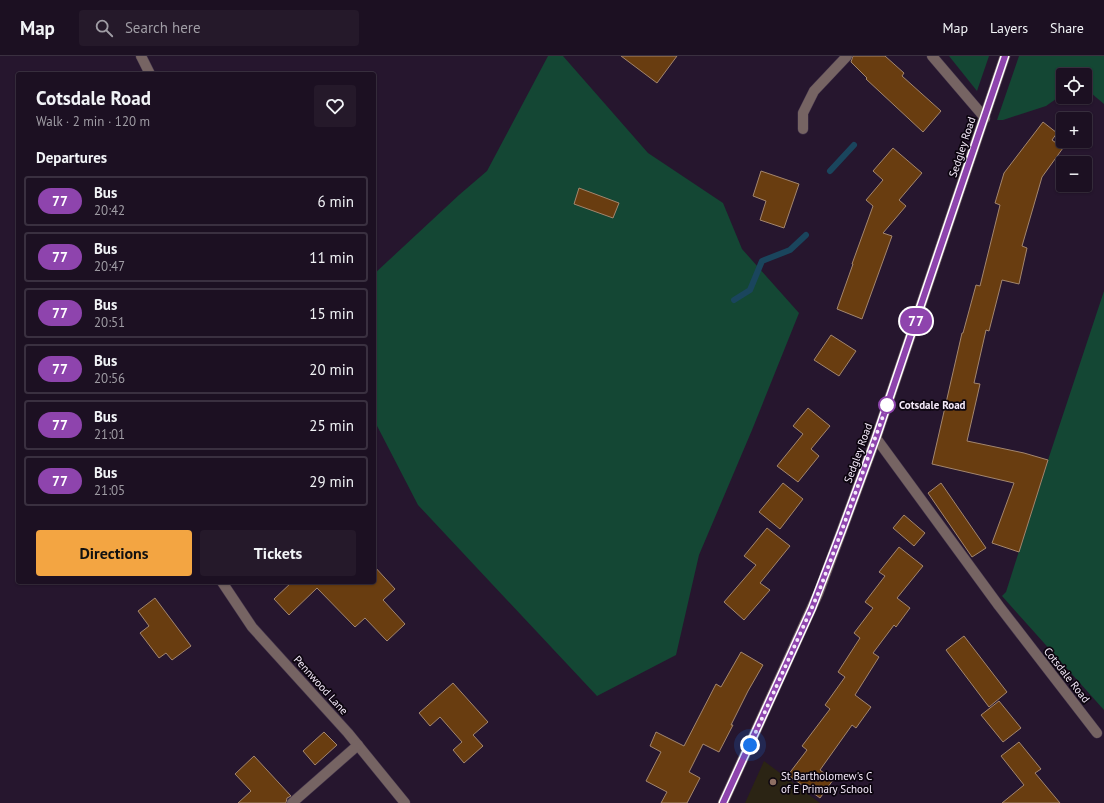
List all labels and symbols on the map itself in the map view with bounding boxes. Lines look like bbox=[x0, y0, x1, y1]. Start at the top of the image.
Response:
street label: Sedgley Road bbox=[946, 115, 978, 179]
line badge: 77 bbox=[898, 308, 934, 334]
marker: Cotsdale Road bbox=[878, 396, 896, 414]
place label: Cotsdale Road bbox=[899, 398, 966, 412]
street label: Sedgley Road bbox=[841, 421, 875, 485]
street label: Cotsdale Road bbox=[1041, 644, 1093, 706]
street label: Pennwood Lane bbox=[291, 653, 351, 718]
your location bbox=[740, 735, 760, 755]
place label: St Bartholomew's C of E Primary School bbox=[781, 769, 873, 796]
marker: St Bartholomew's C of E Primary School bbox=[768, 777, 778, 787]

